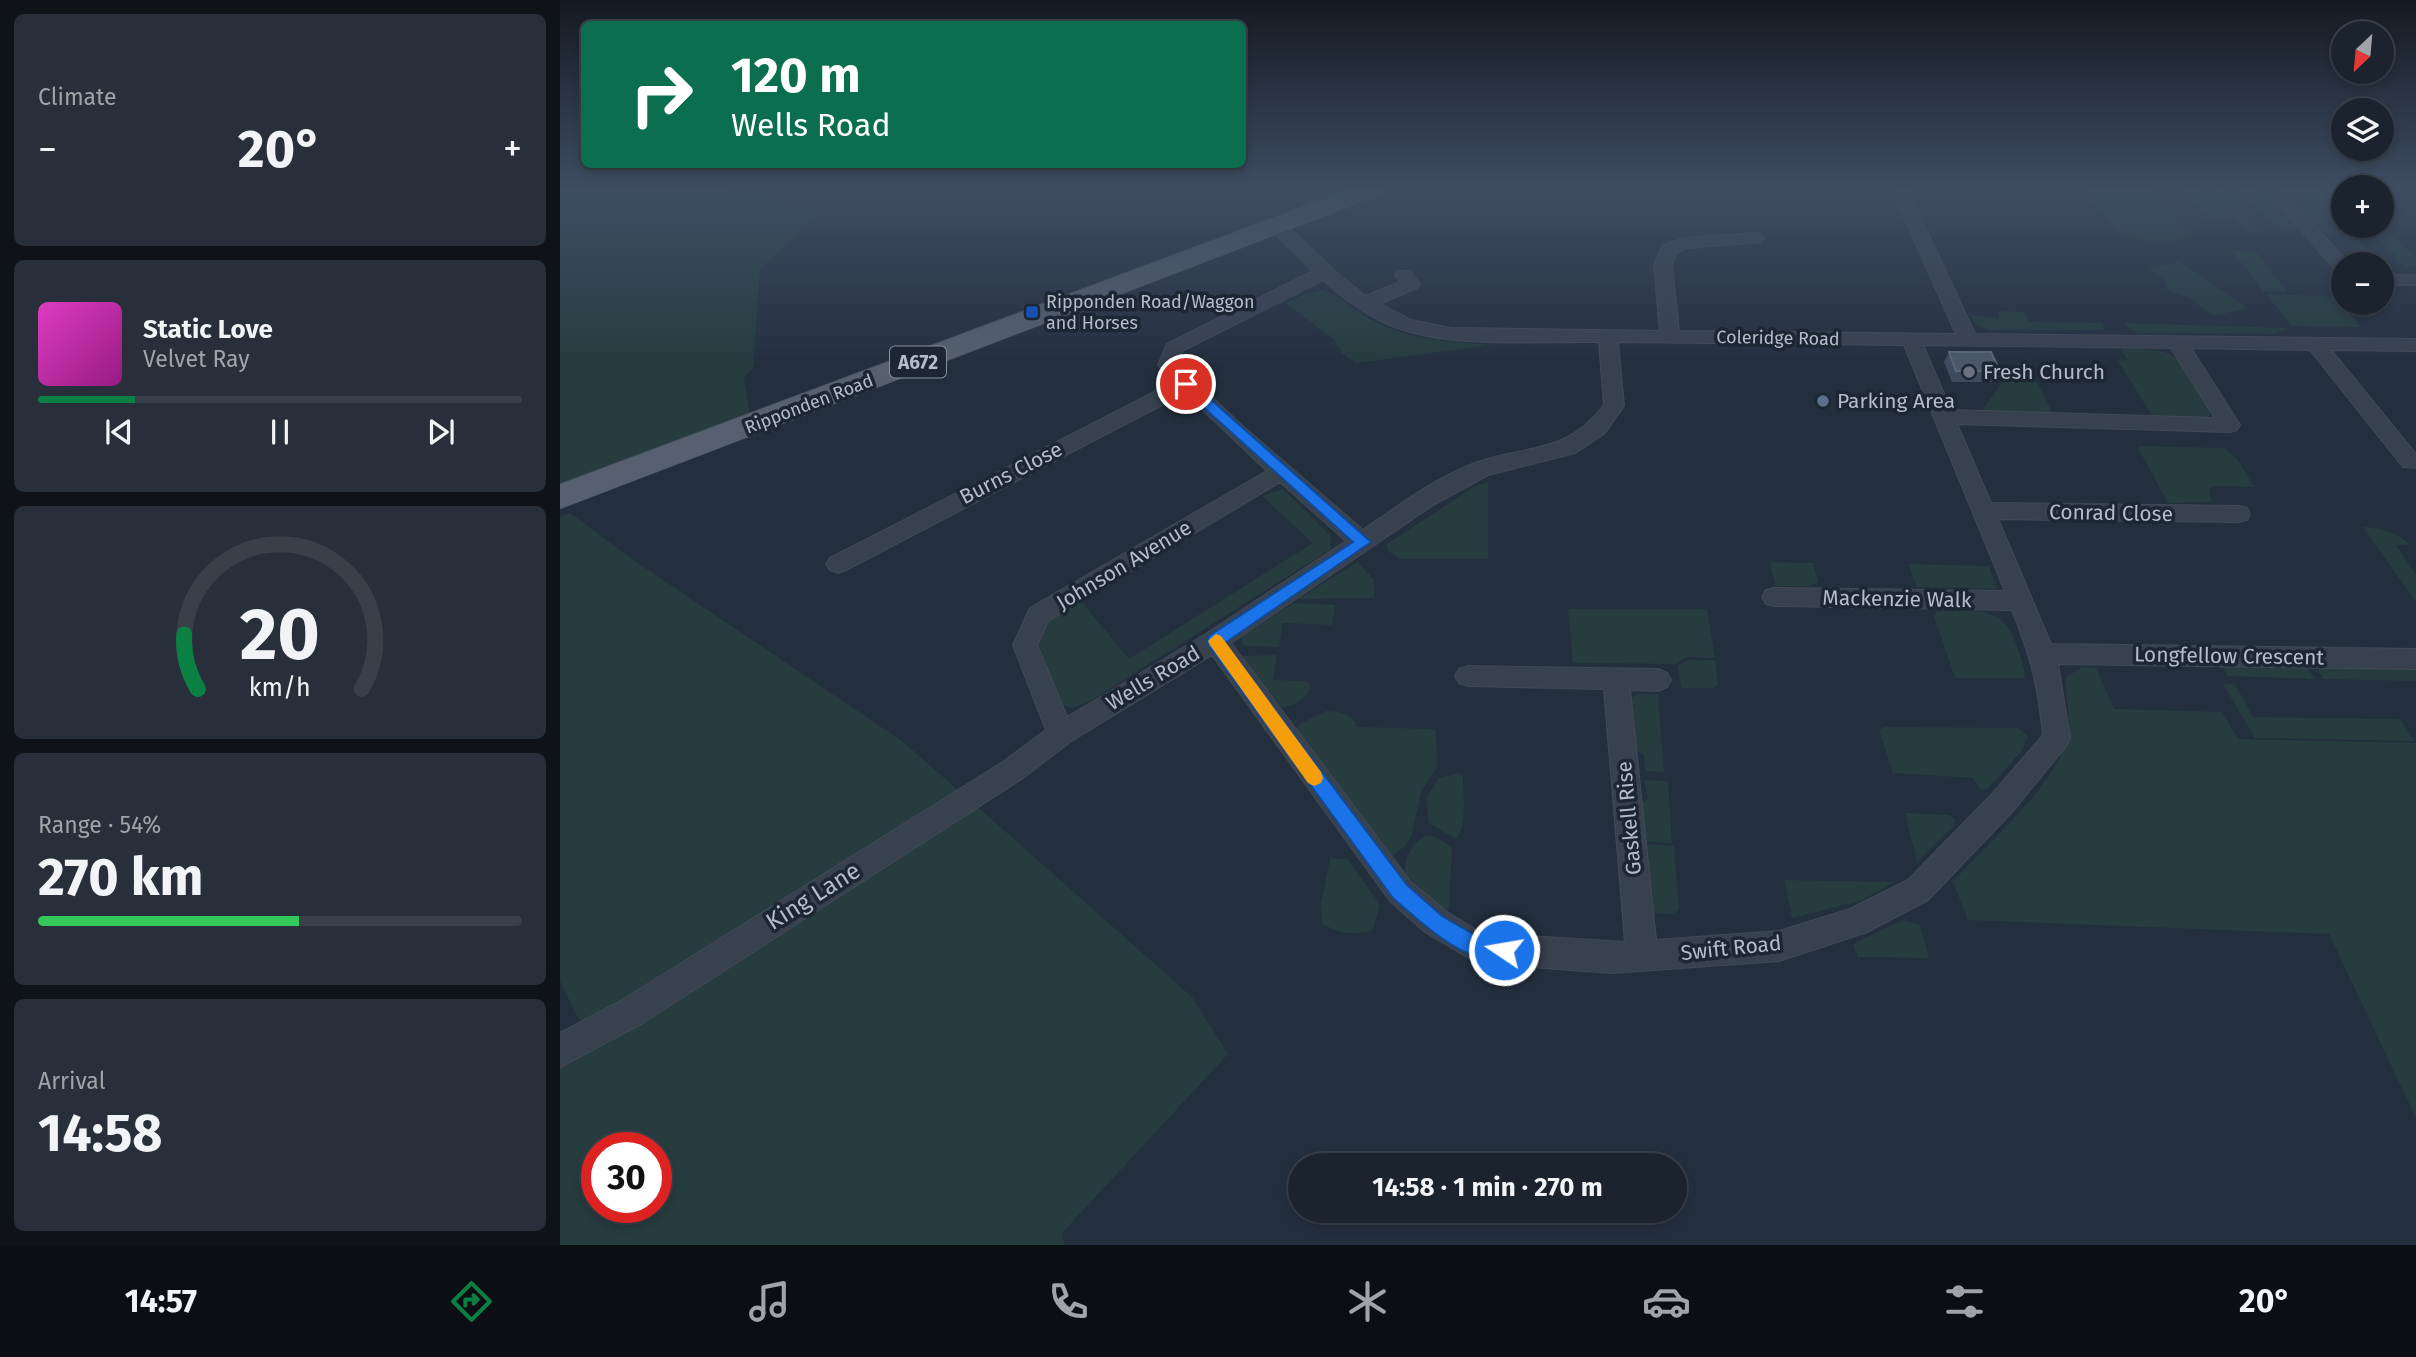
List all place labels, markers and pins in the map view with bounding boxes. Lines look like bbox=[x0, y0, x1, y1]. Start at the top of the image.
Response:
place label: Ripponden Road/Waggon and Horses bbox=[1046, 291, 1255, 334]
marker: Ripponden Road/Waggon and Horses bbox=[1024, 304, 1040, 320]
pin bbox=[1156, 354, 1216, 414]
place label: Fresh Church bbox=[1983, 359, 2105, 385]
marker: Fresh Church bbox=[1961, 364, 1977, 380]
place label: Parking Area bbox=[1837, 388, 1955, 414]
marker: Parking Area bbox=[1815, 393, 1831, 409]

